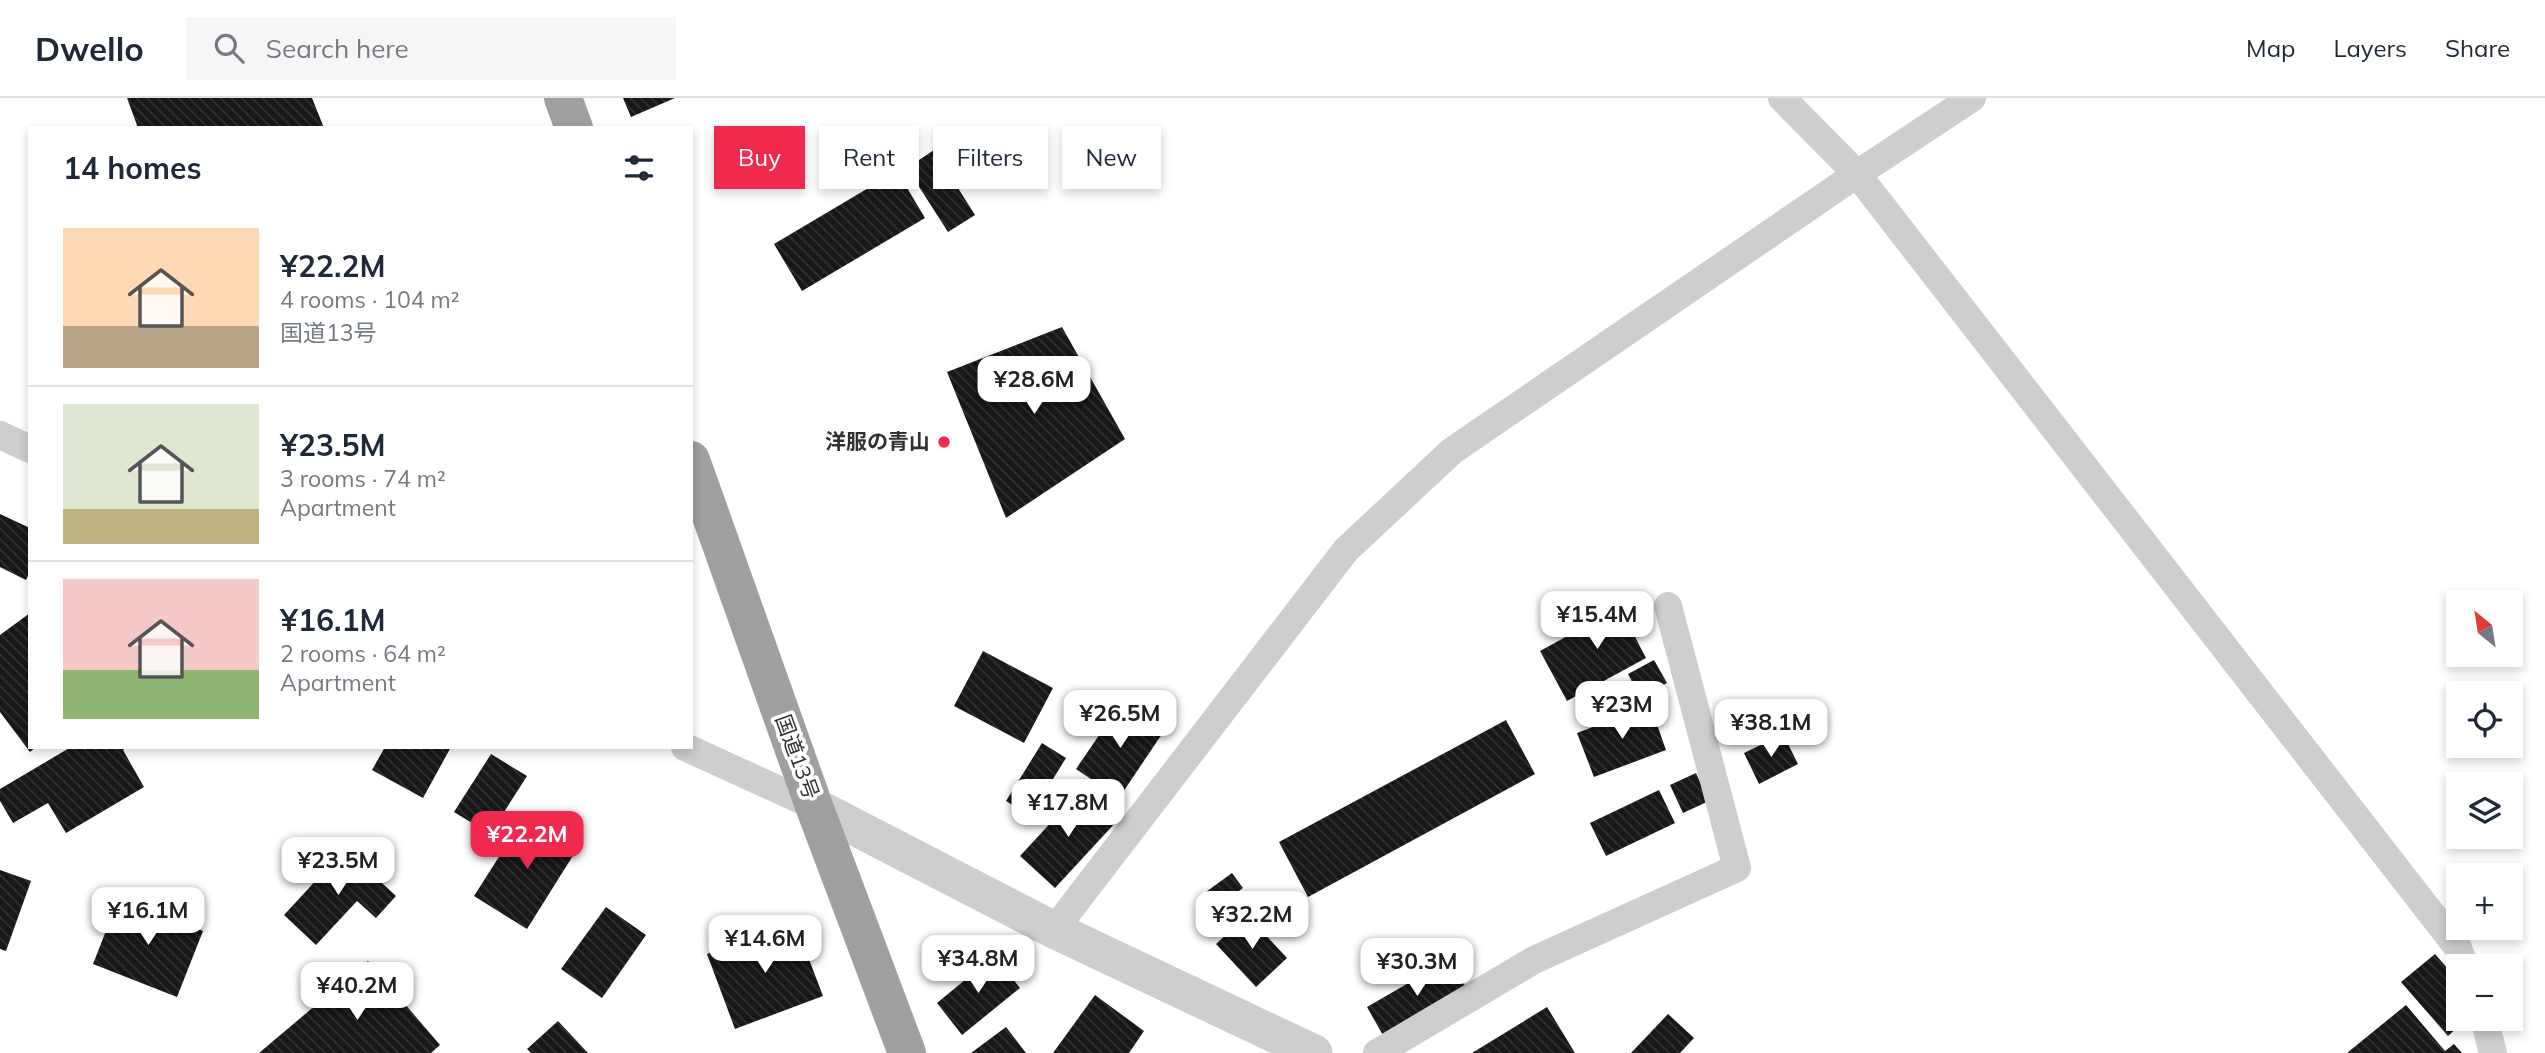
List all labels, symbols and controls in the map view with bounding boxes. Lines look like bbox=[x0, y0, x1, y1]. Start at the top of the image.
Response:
search box bbox=[186, 17, 676, 80]
text: Dwello bbox=[35, 28, 144, 69]
icon: search bbox=[210, 29, 248, 67]
text: Search here bbox=[266, 32, 409, 65]
text: Map bbox=[2246, 33, 2295, 63]
text: Layers bbox=[2333, 33, 2407, 63]
text: Share bbox=[2445, 33, 2510, 63]
chip: Buy bbox=[714, 126, 805, 189]
chip: Rent bbox=[819, 126, 919, 189]
chip: Filters bbox=[933, 126, 1048, 189]
chip: New bbox=[1062, 126, 1161, 189]
text: 14 homes bbox=[63, 149, 202, 187]
icon: filters bbox=[620, 149, 658, 187]
text: ¥22.2M bbox=[280, 247, 386, 285]
icon: home bbox=[119, 256, 203, 340]
text: 4 rooms · 104 m² bbox=[280, 285, 460, 314]
text: 国道13号 bbox=[280, 318, 377, 347]
pin: ¥28.6M bbox=[977, 356, 1091, 416]
text: ¥28.6M bbox=[994, 364, 1074, 393]
text: ¥23.5M bbox=[280, 426, 386, 464]
place label: 洋服の青山 bbox=[825, 428, 930, 454]
icon: home bbox=[119, 432, 203, 516]
marker: 洋服の青山 bbox=[936, 434, 952, 450]
text: 3 rooms · 74 m² bbox=[280, 464, 446, 493]
text: Apartment bbox=[280, 493, 396, 522]
north arrow bbox=[2446, 590, 2524, 667]
map controls bbox=[2446, 590, 2523, 1031]
pin: ¥15.4M bbox=[1540, 592, 1654, 651]
text: ¥15.4M bbox=[1557, 599, 1637, 628]
text: ¥16.1M bbox=[280, 601, 386, 639]
icon: home bbox=[119, 607, 203, 691]
text: 2 rooms · 64 m² bbox=[280, 639, 446, 668]
text: Apartment bbox=[280, 668, 396, 697]
button: locate bbox=[2446, 681, 2523, 758]
pin: ¥23M bbox=[1581, 682, 1663, 741]
text: ¥23M bbox=[1591, 689, 1653, 718]
pin: ¥26.5M bbox=[1063, 690, 1177, 750]
text: ¥26.5M bbox=[1080, 698, 1160, 727]
pin: ¥38.1M bbox=[1714, 700, 1828, 759]
text: ¥38.1M bbox=[1731, 707, 1811, 736]
street label: 国道13号 bbox=[771, 711, 825, 803]
button: layers bbox=[2446, 772, 2523, 849]
pin: ¥17.8M bbox=[1011, 780, 1125, 839]
text: ¥17.8M bbox=[1028, 787, 1108, 816]
pin: ¥22.2M bbox=[470, 812, 584, 871]
text: ¥22.2M bbox=[487, 819, 567, 848]
pin: ¥23.5M bbox=[281, 838, 395, 897]
text: ¥23.5M bbox=[298, 845, 378, 874]
button: + bbox=[2446, 863, 2523, 940]
pin: ¥16.1M bbox=[91, 888, 205, 947]
pin: ¥32.2M bbox=[1195, 892, 1309, 951]
text: ¥16.1M bbox=[108, 895, 188, 924]
text: ¥32.2M bbox=[1212, 899, 1292, 928]
pin: ¥14.6M bbox=[708, 916, 822, 975]
text: ¥14.6M bbox=[725, 923, 805, 952]
pin: ¥34.8M bbox=[921, 936, 1035, 995]
pin: ¥30.3M bbox=[1360, 939, 1474, 998]
text: ¥34.8M bbox=[938, 943, 1018, 972]
text: ¥30.3M bbox=[1377, 946, 1457, 975]
button: − bbox=[2446, 954, 2523, 1031]
pin: ¥40.2M bbox=[300, 962, 414, 1022]
text: ¥40.2M bbox=[317, 970, 397, 999]

